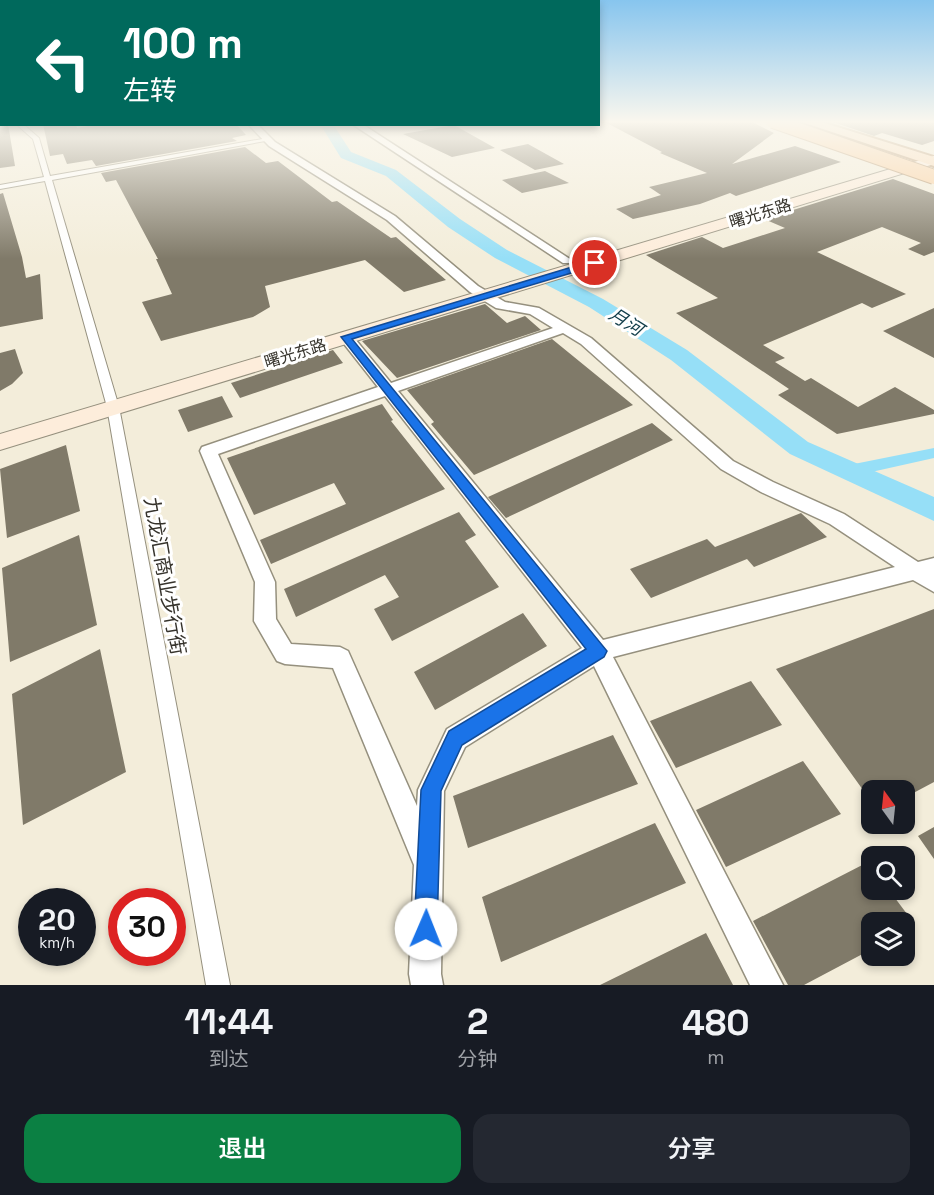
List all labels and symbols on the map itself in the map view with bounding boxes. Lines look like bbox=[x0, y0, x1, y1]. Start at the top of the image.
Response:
street label: 曙光东路 bbox=[726, 194, 794, 233]
pin bbox=[569, 237, 620, 288]
water label: 月河 bbox=[605, 302, 650, 342]
street label: 曙光东路 bbox=[261, 334, 329, 373]
street label: 九龙汇商业步行街 bbox=[138, 495, 192, 657]
north arrow bbox=[861, 780, 915, 834]
speed limit sign: 30 bbox=[108, 888, 186, 966]
position arrow bbox=[394, 897, 458, 961]

